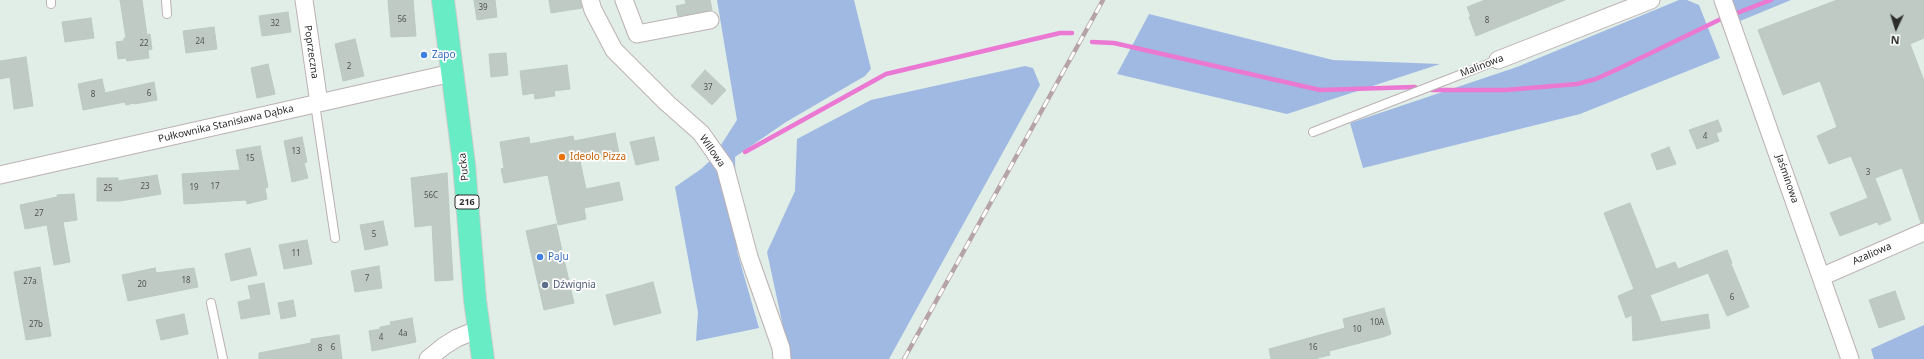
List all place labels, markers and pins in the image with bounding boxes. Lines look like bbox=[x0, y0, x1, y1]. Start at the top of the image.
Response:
place label: Zapo bbox=[432, 49, 456, 61]
marker: Zapo bbox=[419, 50, 429, 60]
place label: Ideolo Pizza bbox=[570, 151, 626, 163]
marker: Ideolo Pizza bbox=[557, 152, 567, 162]
place label: PaJu bbox=[548, 251, 569, 263]
marker: PaJu bbox=[535, 252, 545, 262]
place label: Dźwignia bbox=[553, 279, 596, 291]
marker: Dźwignia bbox=[540, 280, 550, 290]

